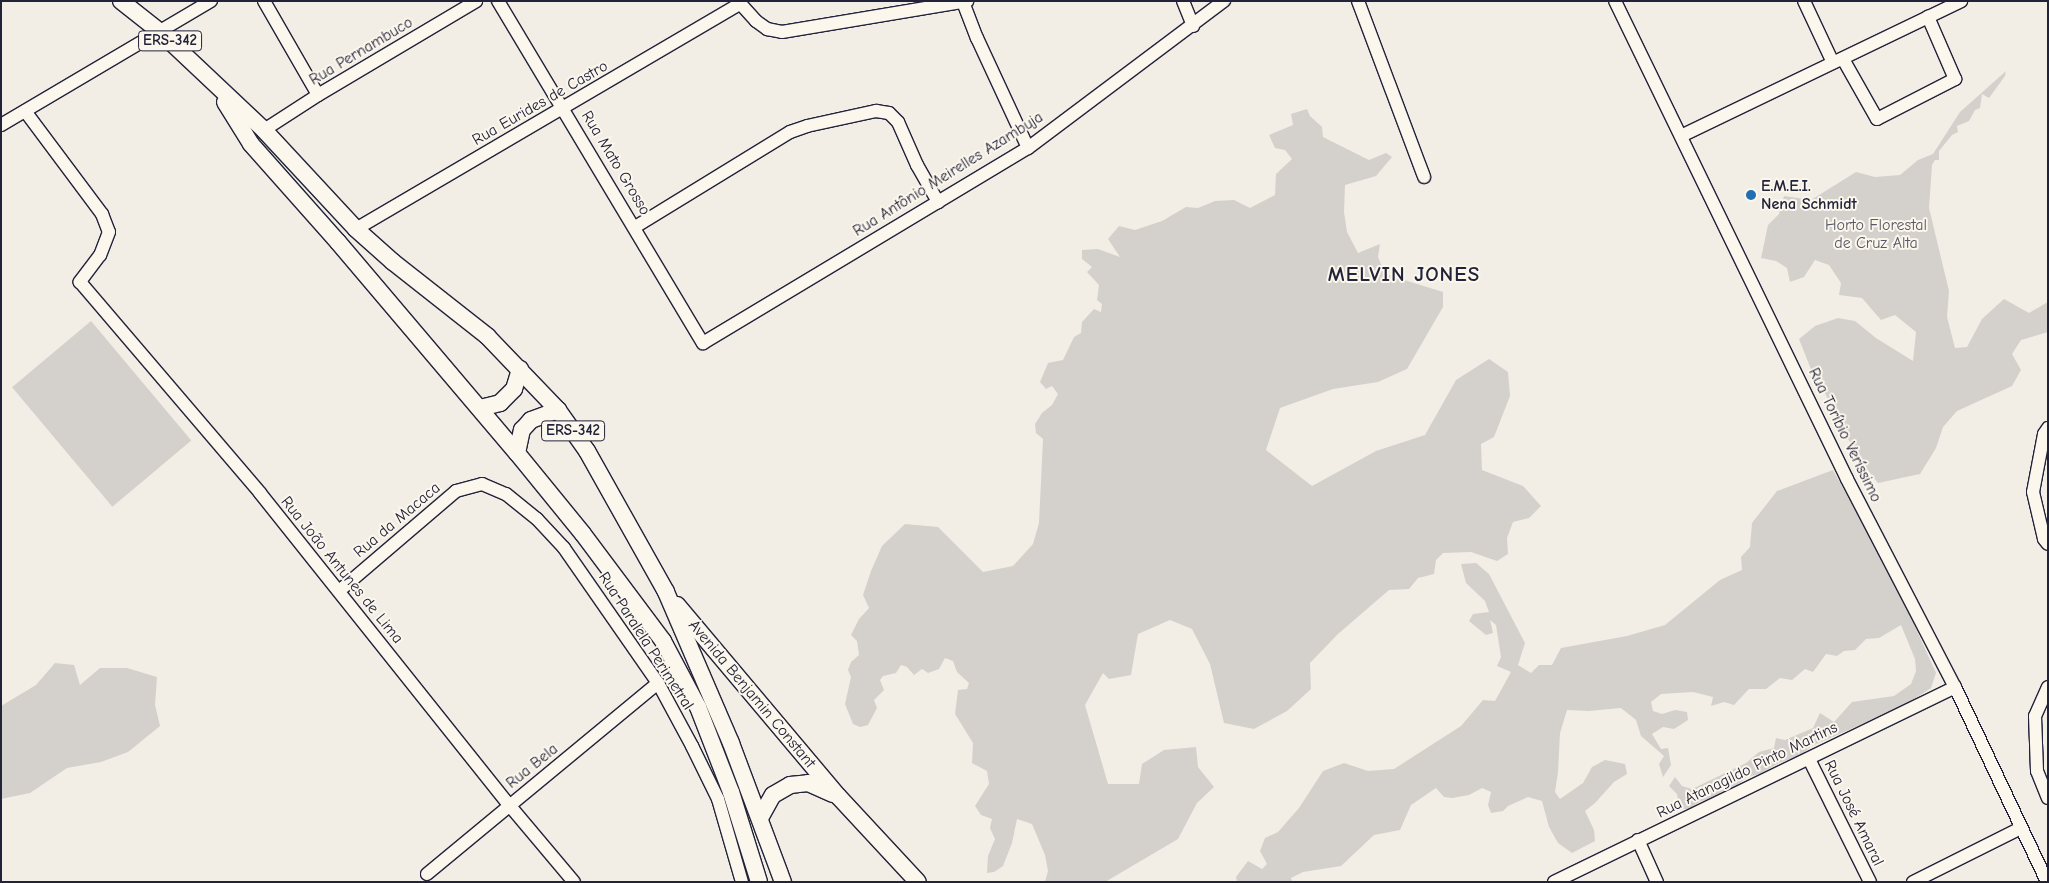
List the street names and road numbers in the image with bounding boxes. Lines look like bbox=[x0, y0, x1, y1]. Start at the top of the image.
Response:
street label: Rua Pernambuco bbox=[306, 13, 416, 89]
road number: ERS-342 bbox=[138, 28, 202, 54]
street label: Rua Eurides de Castro bbox=[469, 56, 611, 150]
street label: Rua Mato Grosso bbox=[577, 107, 655, 219]
street label: Rua Antônio Meirelles Azambuja bbox=[849, 107, 1047, 241]
street label: Rua Toríbio Veríssimo bbox=[1804, 365, 1886, 505]
road number: ERS-342 bbox=[540, 418, 606, 444]
street label: Rua da Macaca bbox=[350, 478, 444, 562]
street label: Rua João Antunes de Lima bbox=[277, 493, 407, 647]
street label: Rua Paralela Perimetral bbox=[594, 568, 698, 714]
street label: Avenida Benjamin Constant bbox=[684, 616, 820, 772]
street label: Rua Atanagildo Pinto Martins bbox=[1653, 718, 1841, 822]
street label: Rua Bela bbox=[502, 739, 562, 793]
street label: Rua José Amaral bbox=[1820, 757, 1888, 869]

